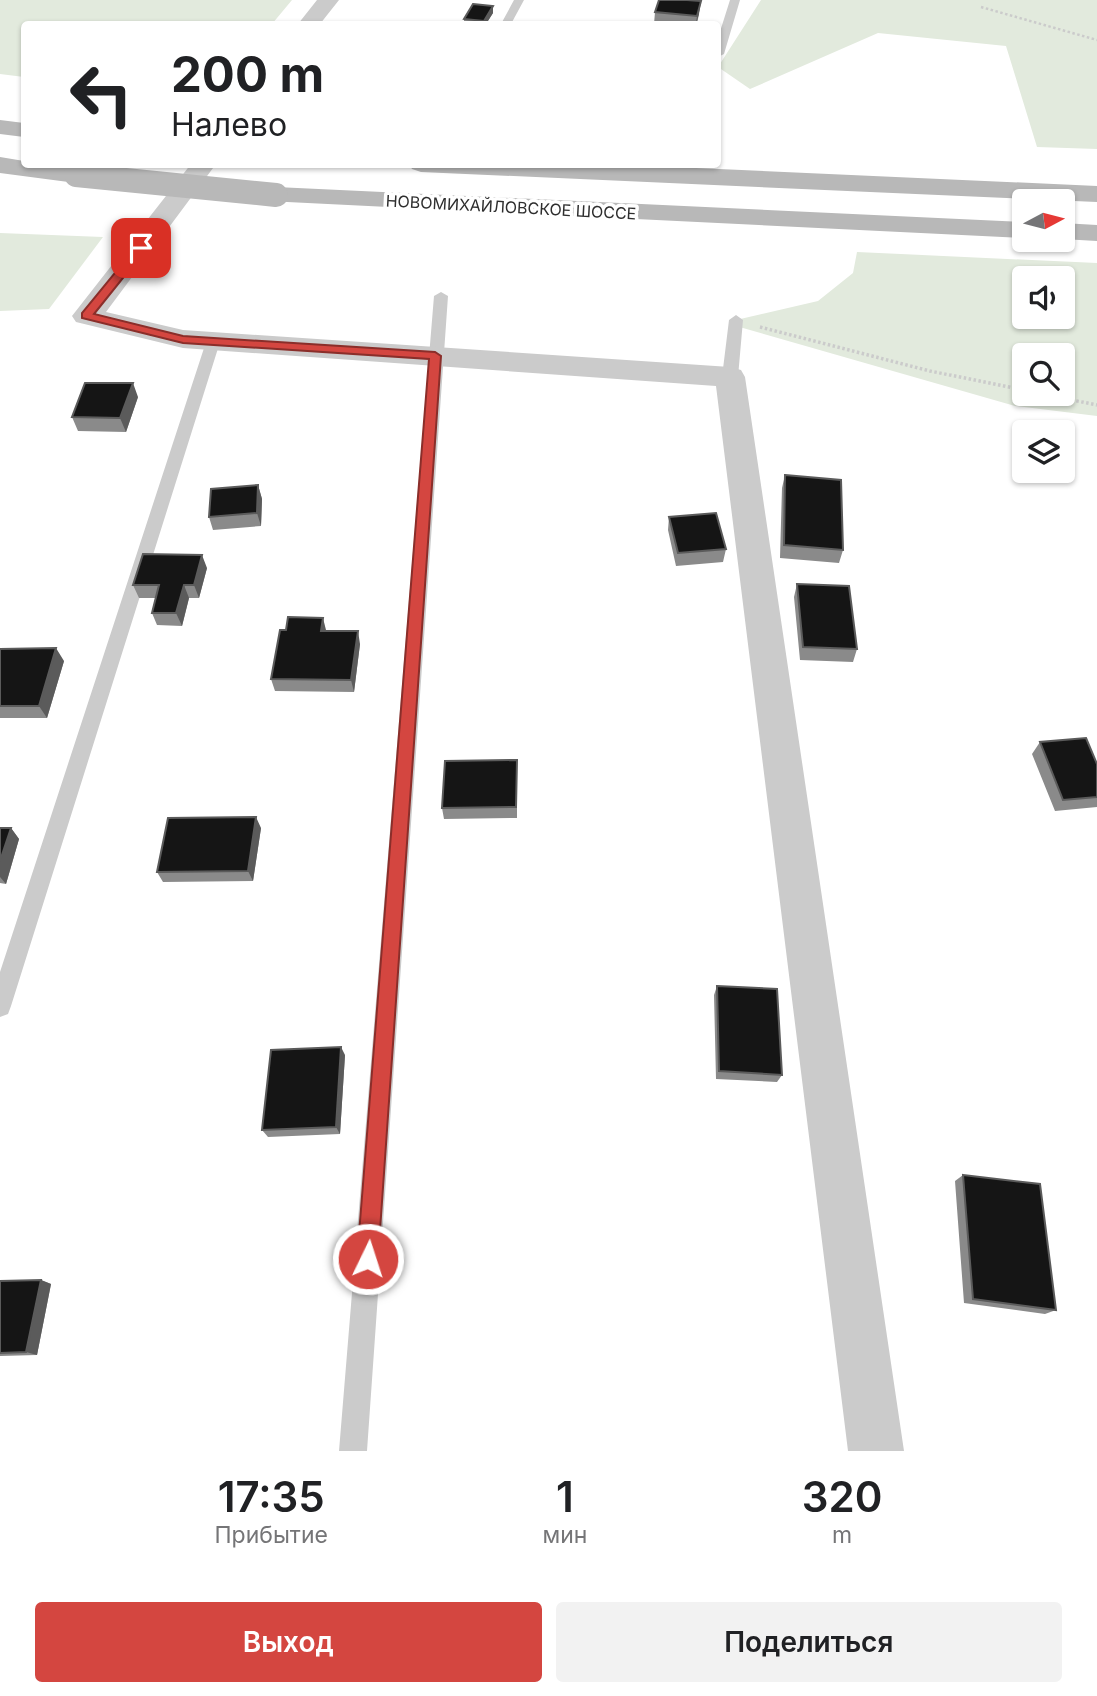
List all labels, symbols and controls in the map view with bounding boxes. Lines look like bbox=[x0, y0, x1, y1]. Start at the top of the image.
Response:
text: 200 m bbox=[171, 45, 324, 104]
icon: left bbox=[56, 49, 147, 140]
text: Налево bbox=[171, 105, 287, 144]
north arrow bbox=[1012, 189, 1074, 252]
map controls bbox=[1012, 189, 1075, 483]
street label: НОВОМИХАЙЛОВСКОЕ ШОССЕ bbox=[385, 190, 637, 224]
pin bbox=[111, 218, 171, 278]
icon: arrive bbox=[122, 229, 160, 267]
button: sound bbox=[1012, 266, 1075, 329]
button: search bbox=[1012, 343, 1075, 406]
button: layers bbox=[1012, 420, 1075, 483]
position arrow bbox=[331, 1222, 405, 1296]
text: 17:35 bbox=[218, 1471, 325, 1522]
text: 1 bbox=[556, 1471, 574, 1522]
text: 320 bbox=[802, 1471, 882, 1522]
text: Прибытие bbox=[215, 1521, 328, 1549]
text: мин bbox=[542, 1521, 587, 1549]
text: m bbox=[832, 1521, 852, 1549]
button: Выход bbox=[35, 1602, 542, 1682]
button: Поделиться bbox=[556, 1602, 1062, 1682]

